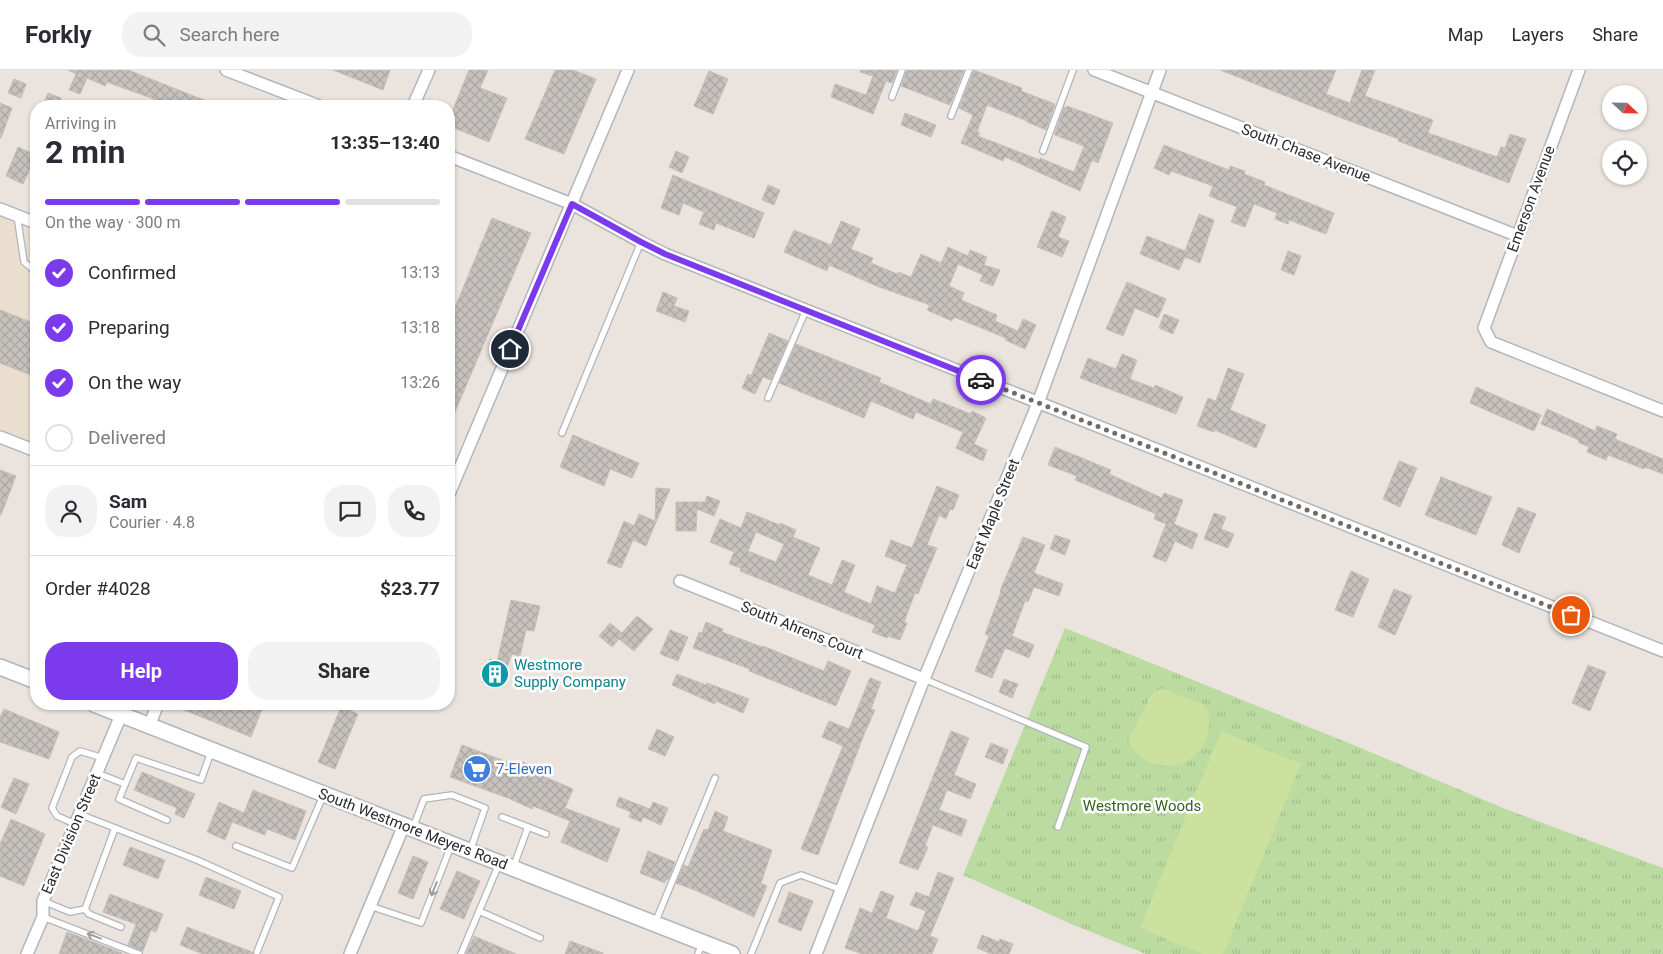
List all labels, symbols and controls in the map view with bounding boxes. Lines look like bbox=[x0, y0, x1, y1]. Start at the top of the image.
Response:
search box bbox=[122, 12, 472, 57]
text: Forkly bbox=[25, 21, 92, 49]
icon: search bbox=[140, 21, 168, 49]
text: Search here bbox=[180, 23, 279, 46]
text: Map bbox=[1448, 24, 1483, 45]
text: Layers bbox=[1511, 24, 1564, 45]
text: Share bbox=[1592, 24, 1638, 45]
north arrow bbox=[1602, 85, 1648, 130]
map controls bbox=[1602, 85, 1647, 185]
text: Arriving in bbox=[45, 114, 116, 133]
street label: South Chase Avenue bbox=[1239, 120, 1373, 186]
text: 13:35–13:40 bbox=[330, 131, 440, 154]
text: 2 min bbox=[45, 133, 125, 171]
button: locate bbox=[1602, 140, 1647, 185]
street label: Emerson Avenue bbox=[1503, 143, 1559, 255]
text: On the way · 300 m bbox=[45, 213, 181, 232]
icon: check bbox=[45, 259, 73, 287]
text: Confirmed bbox=[88, 261, 176, 284]
text: 13:13 bbox=[400, 263, 440, 282]
icon: check bbox=[45, 314, 73, 342]
text: Preparing bbox=[88, 316, 170, 339]
text: 13:18 bbox=[400, 318, 440, 337]
pin bbox=[489, 328, 531, 370]
icon: home bbox=[496, 335, 524, 363]
courier bbox=[956, 355, 1006, 405]
icon: car bbox=[967, 366, 995, 394]
icon: check bbox=[45, 369, 73, 397]
text: On the way bbox=[88, 371, 181, 394]
text: 13:26 bbox=[400, 373, 440, 392]
text: Delivered bbox=[88, 426, 166, 449]
street label: East Maple Street bbox=[963, 456, 1023, 572]
button: person bbox=[45, 485, 97, 537]
button: chat bbox=[324, 485, 376, 537]
button: phone bbox=[388, 485, 440, 537]
text: Sam bbox=[109, 490, 147, 513]
text: Courier · 4.8 bbox=[109, 513, 195, 532]
text: Order #4028 bbox=[45, 577, 151, 600]
text: $23.77 bbox=[380, 577, 440, 600]
pin bbox=[1550, 594, 1592, 636]
street label: South Ahrens Court bbox=[738, 597, 866, 663]
icon: bag bbox=[1557, 601, 1585, 629]
button: Help bbox=[45, 642, 238, 700]
button: Share bbox=[248, 642, 440, 700]
place label: Westmore Supply Company bbox=[514, 656, 626, 691]
building icon: Westmore Supply Company bbox=[480, 659, 510, 689]
supermarket icon: 7-Eleven bbox=[462, 754, 492, 784]
place label: 7-Eleven bbox=[496, 760, 552, 778]
street label: East Division Street bbox=[38, 771, 105, 897]
street label: South Westmore Meyers Road bbox=[316, 784, 510, 874]
park label: Westmore Woods bbox=[1083, 797, 1201, 815]
one-way arrow bbox=[429, 881, 439, 896]
one-way arrow bbox=[87, 931, 102, 941]

